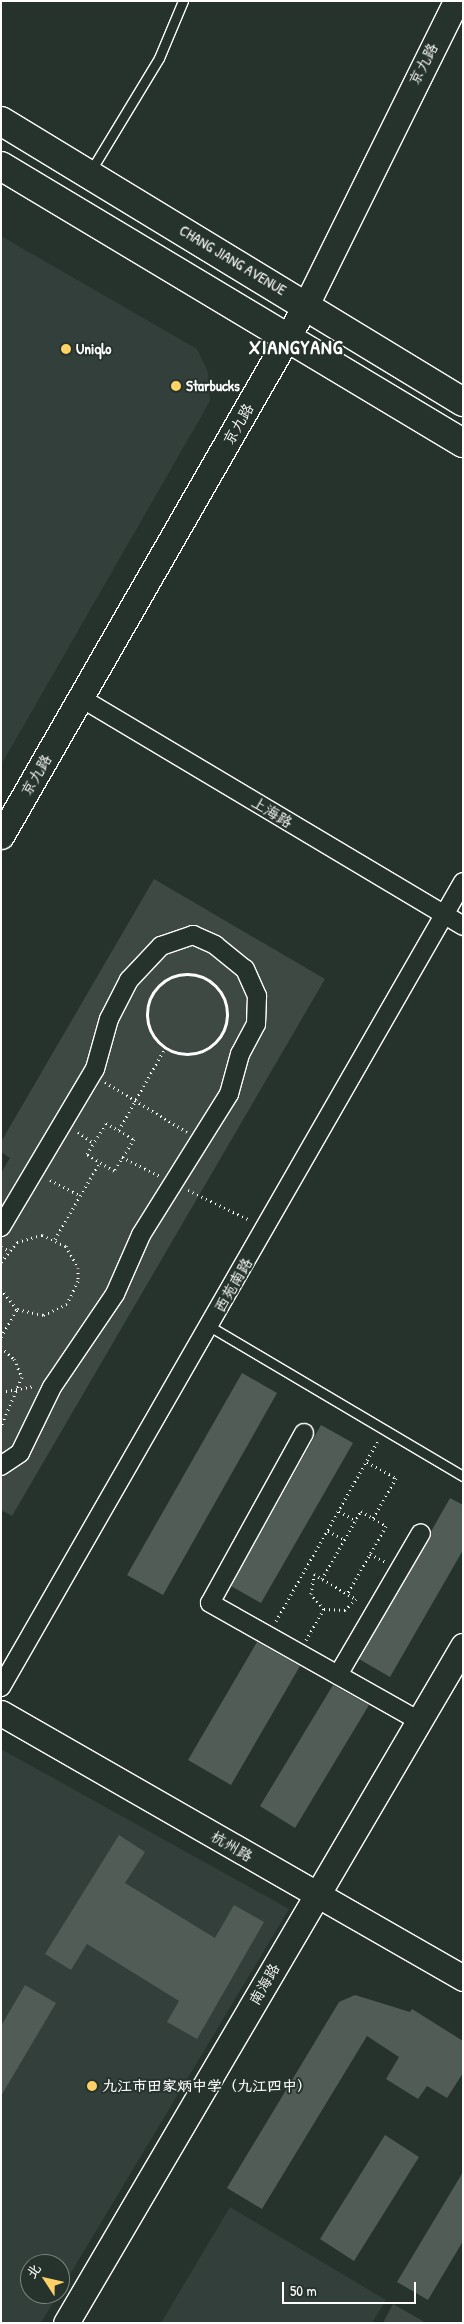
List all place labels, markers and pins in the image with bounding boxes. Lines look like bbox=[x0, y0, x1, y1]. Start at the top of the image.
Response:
place label: Uniqlo bbox=[76, 340, 111, 358]
marker: Uniqlo bbox=[60, 343, 72, 355]
place label: Starbucks bbox=[186, 377, 240, 395]
marker: Starbucks bbox=[170, 380, 182, 392]
place label: 九江市田家炳中学（九江四中） bbox=[102, 2077, 312, 2095]
marker: 九江市田家炳中学（九江四中） bbox=[86, 2080, 98, 2092]

